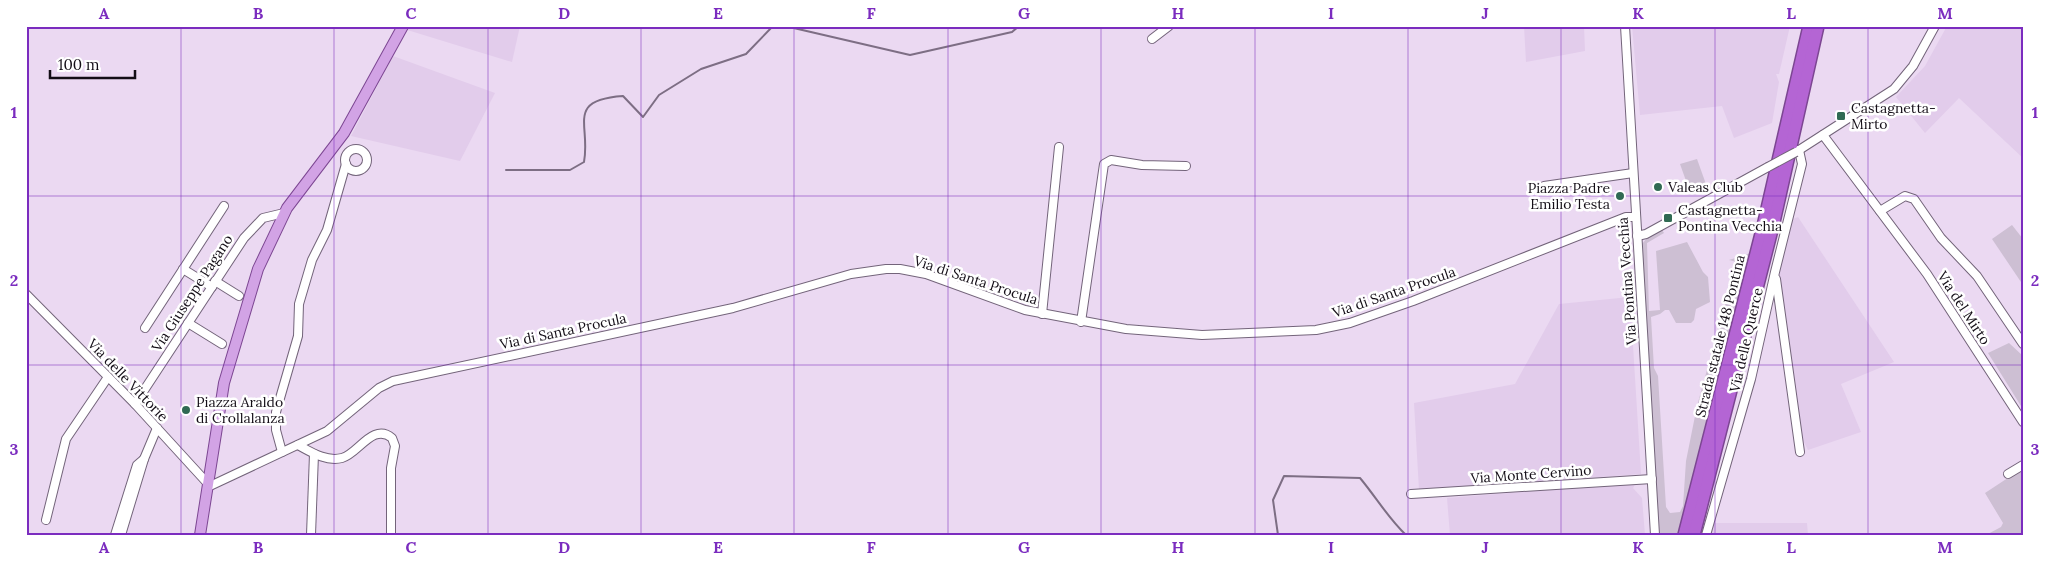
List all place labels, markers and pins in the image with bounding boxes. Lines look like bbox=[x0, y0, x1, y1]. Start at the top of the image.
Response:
place label: Castagnetta- Mirto bbox=[1851, 99, 1936, 133]
marker: Castagnetta- Mirto bbox=[1835, 110, 1847, 122]
place label: Valeas Club bbox=[1667, 178, 1743, 196]
place label: Piazza Padre Emilio Testa bbox=[1528, 179, 1610, 213]
marker: Valeas Club bbox=[1652, 181, 1664, 193]
marker: Piazza Padre Emilio Testa bbox=[1614, 190, 1626, 202]
place label: Castagnetta- Pontina Vecchia bbox=[1678, 201, 1782, 235]
marker: Castagnetta- Pontina Vecchia bbox=[1662, 212, 1674, 224]
place label: Piazza Araldo di Crollalanza bbox=[196, 393, 285, 427]
marker: Piazza Araldo di Crollalanza bbox=[180, 404, 192, 416]

